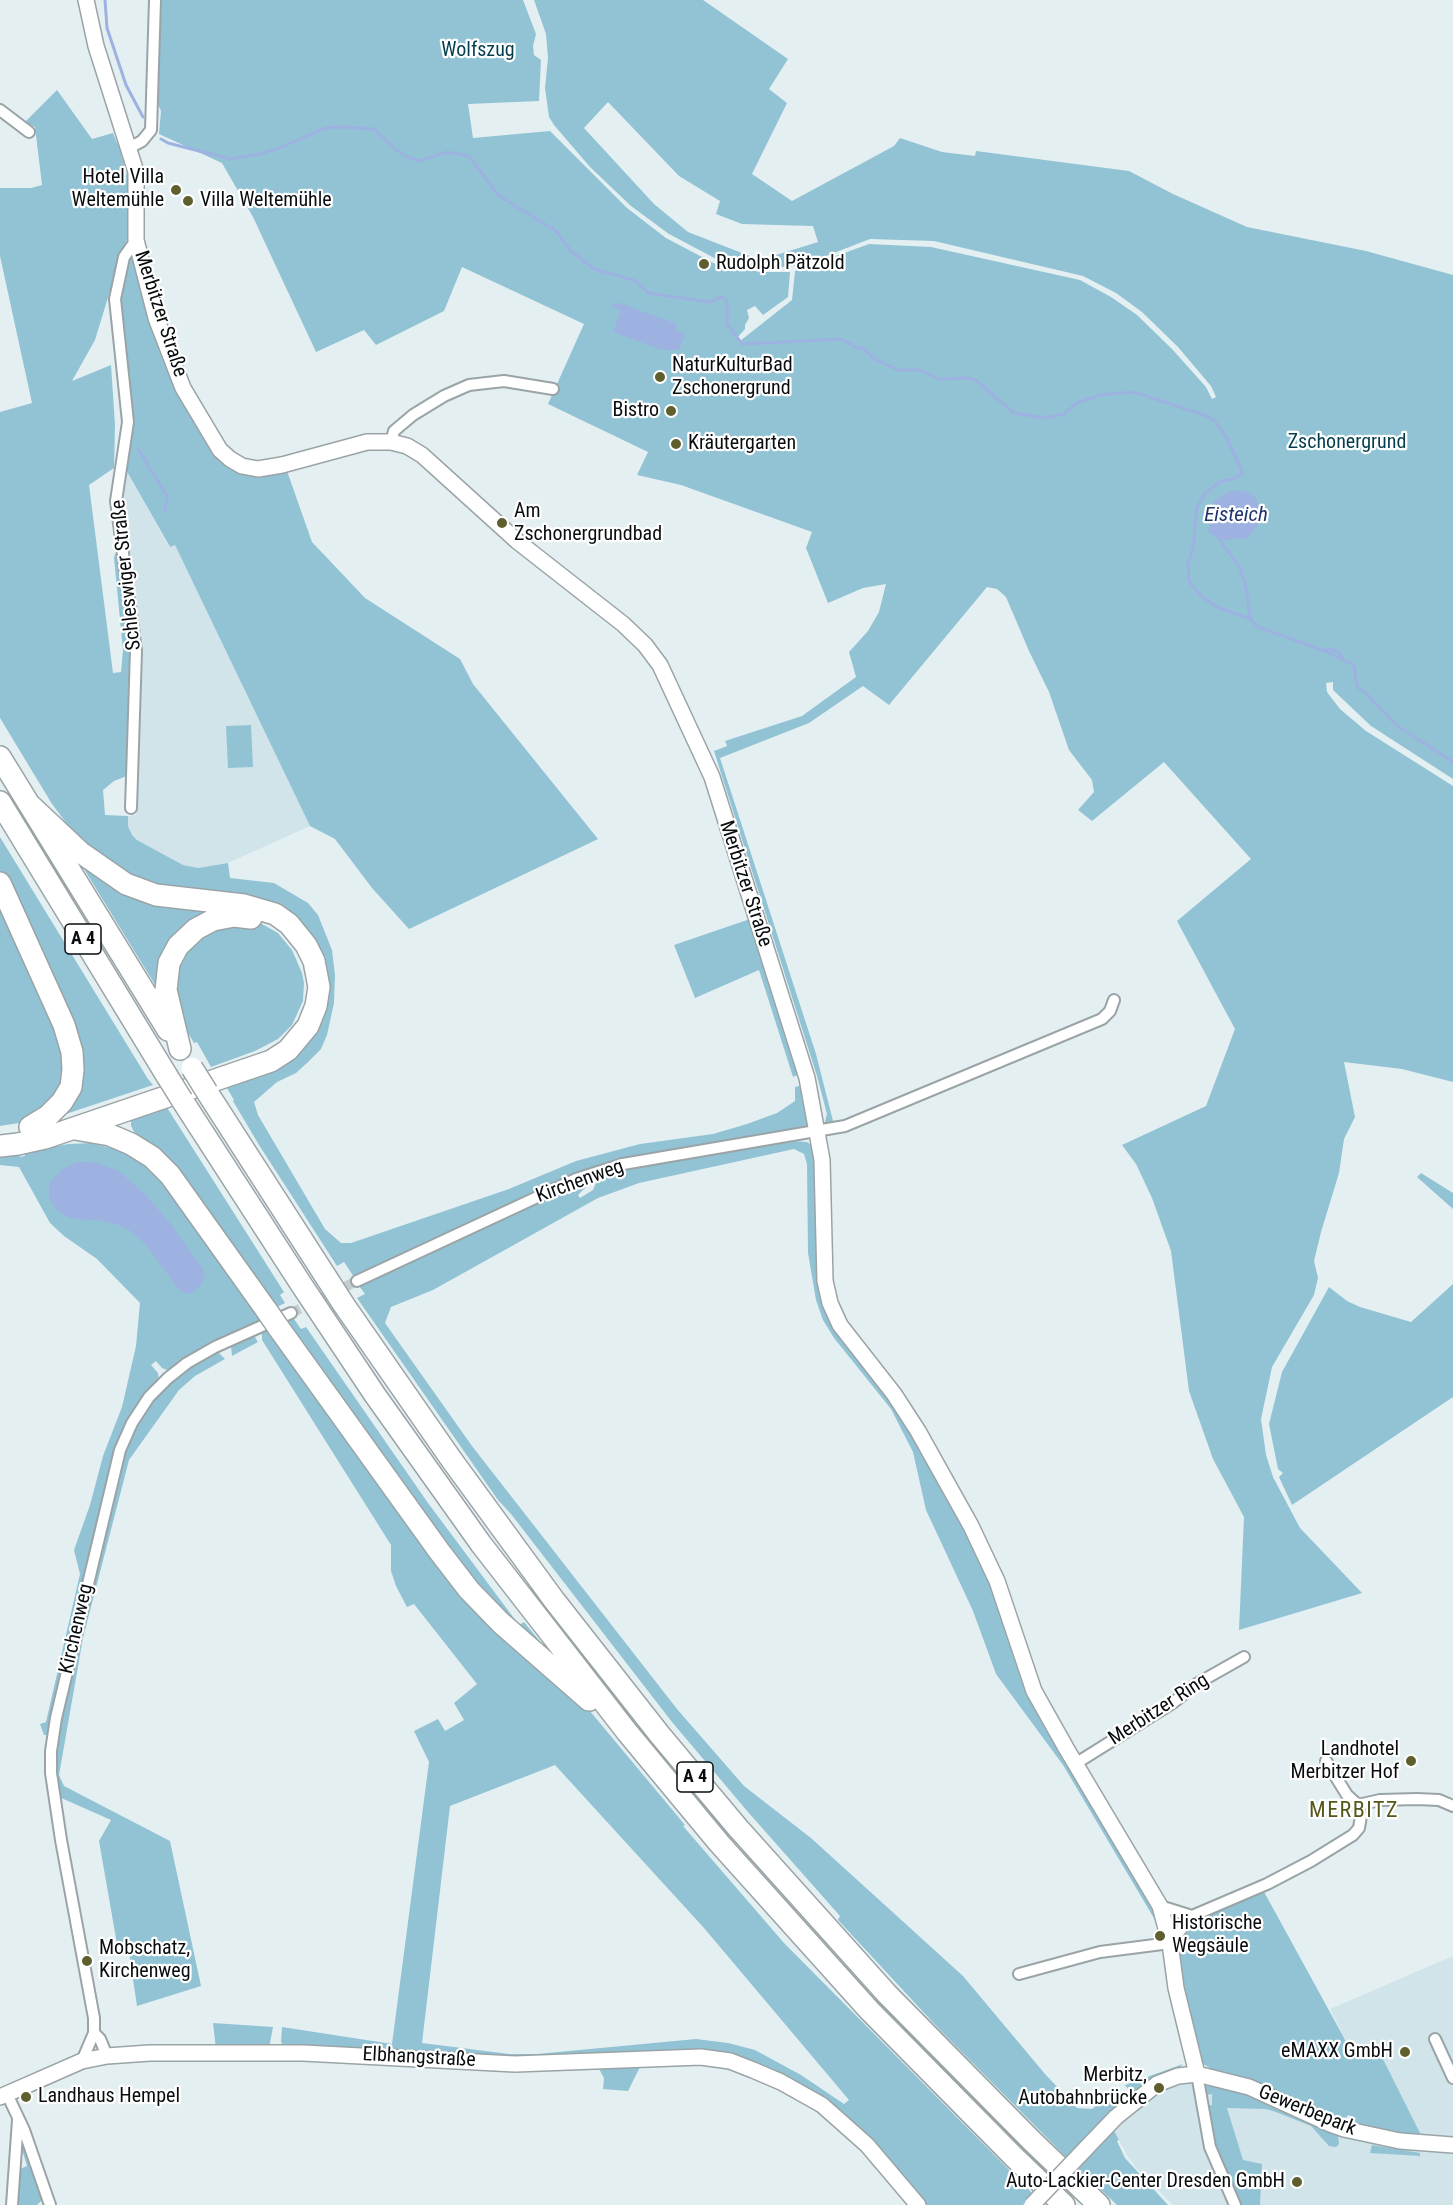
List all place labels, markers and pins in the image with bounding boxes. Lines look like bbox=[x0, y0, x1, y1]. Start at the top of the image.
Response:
place label: Hotel Villa Weltemühle bbox=[71, 166, 164, 213]
marker: Hotel Villa Weltemühle bbox=[169, 183, 183, 197]
place label: Villa Weltemühle bbox=[200, 189, 332, 213]
marker: Villa Weltemühle bbox=[181, 194, 195, 208]
place label: Rudolph Pätzold bbox=[716, 252, 845, 276]
marker: Rudolph Pätzold bbox=[697, 257, 711, 271]
place label: NaturKulturBad Zschonergrund bbox=[672, 354, 793, 401]
marker: NaturKulturBad Zschonergrund bbox=[653, 370, 667, 384]
place label: Bistro bbox=[613, 399, 659, 423]
marker: Bistro bbox=[664, 404, 678, 418]
place label: Kräutergarten bbox=[688, 432, 796, 456]
marker: Kräutergarten bbox=[669, 437, 683, 451]
place label: Am Zschonergrundbad bbox=[514, 500, 662, 547]
marker: Am Zschonergrundbad bbox=[495, 516, 509, 530]
place label: Landhotel Merbitzer Hof bbox=[1291, 1738, 1399, 1785]
marker: Landhotel Merbitzer Hof bbox=[1404, 1754, 1418, 1768]
place label: Historische Wegsäule bbox=[1172, 1912, 1262, 1959]
marker: Historische Wegsäule bbox=[1153, 1929, 1167, 1943]
place label: Mobschatz, Kirchenweg bbox=[99, 1937, 191, 1984]
marker: Mobschatz, Kirchenweg bbox=[80, 1954, 94, 1968]
place label: eMAXX GmbH bbox=[1281, 2040, 1393, 2064]
marker: eMAXX GmbH bbox=[1398, 2045, 1412, 2059]
place label: Merbitz, Autobahnbrücke bbox=[1018, 2064, 1147, 2111]
marker: Merbitz, Autobahnbrücke bbox=[1152, 2081, 1166, 2095]
place label: Landhaus Hempel bbox=[38, 2085, 180, 2109]
marker: Landhaus Hempel bbox=[19, 2090, 33, 2104]
place label: Auto-Lackier-Center Dresden GmbH bbox=[1006, 2170, 1285, 2194]
marker: Auto-Lackier-Center Dresden GmbH bbox=[1290, 2175, 1304, 2189]

